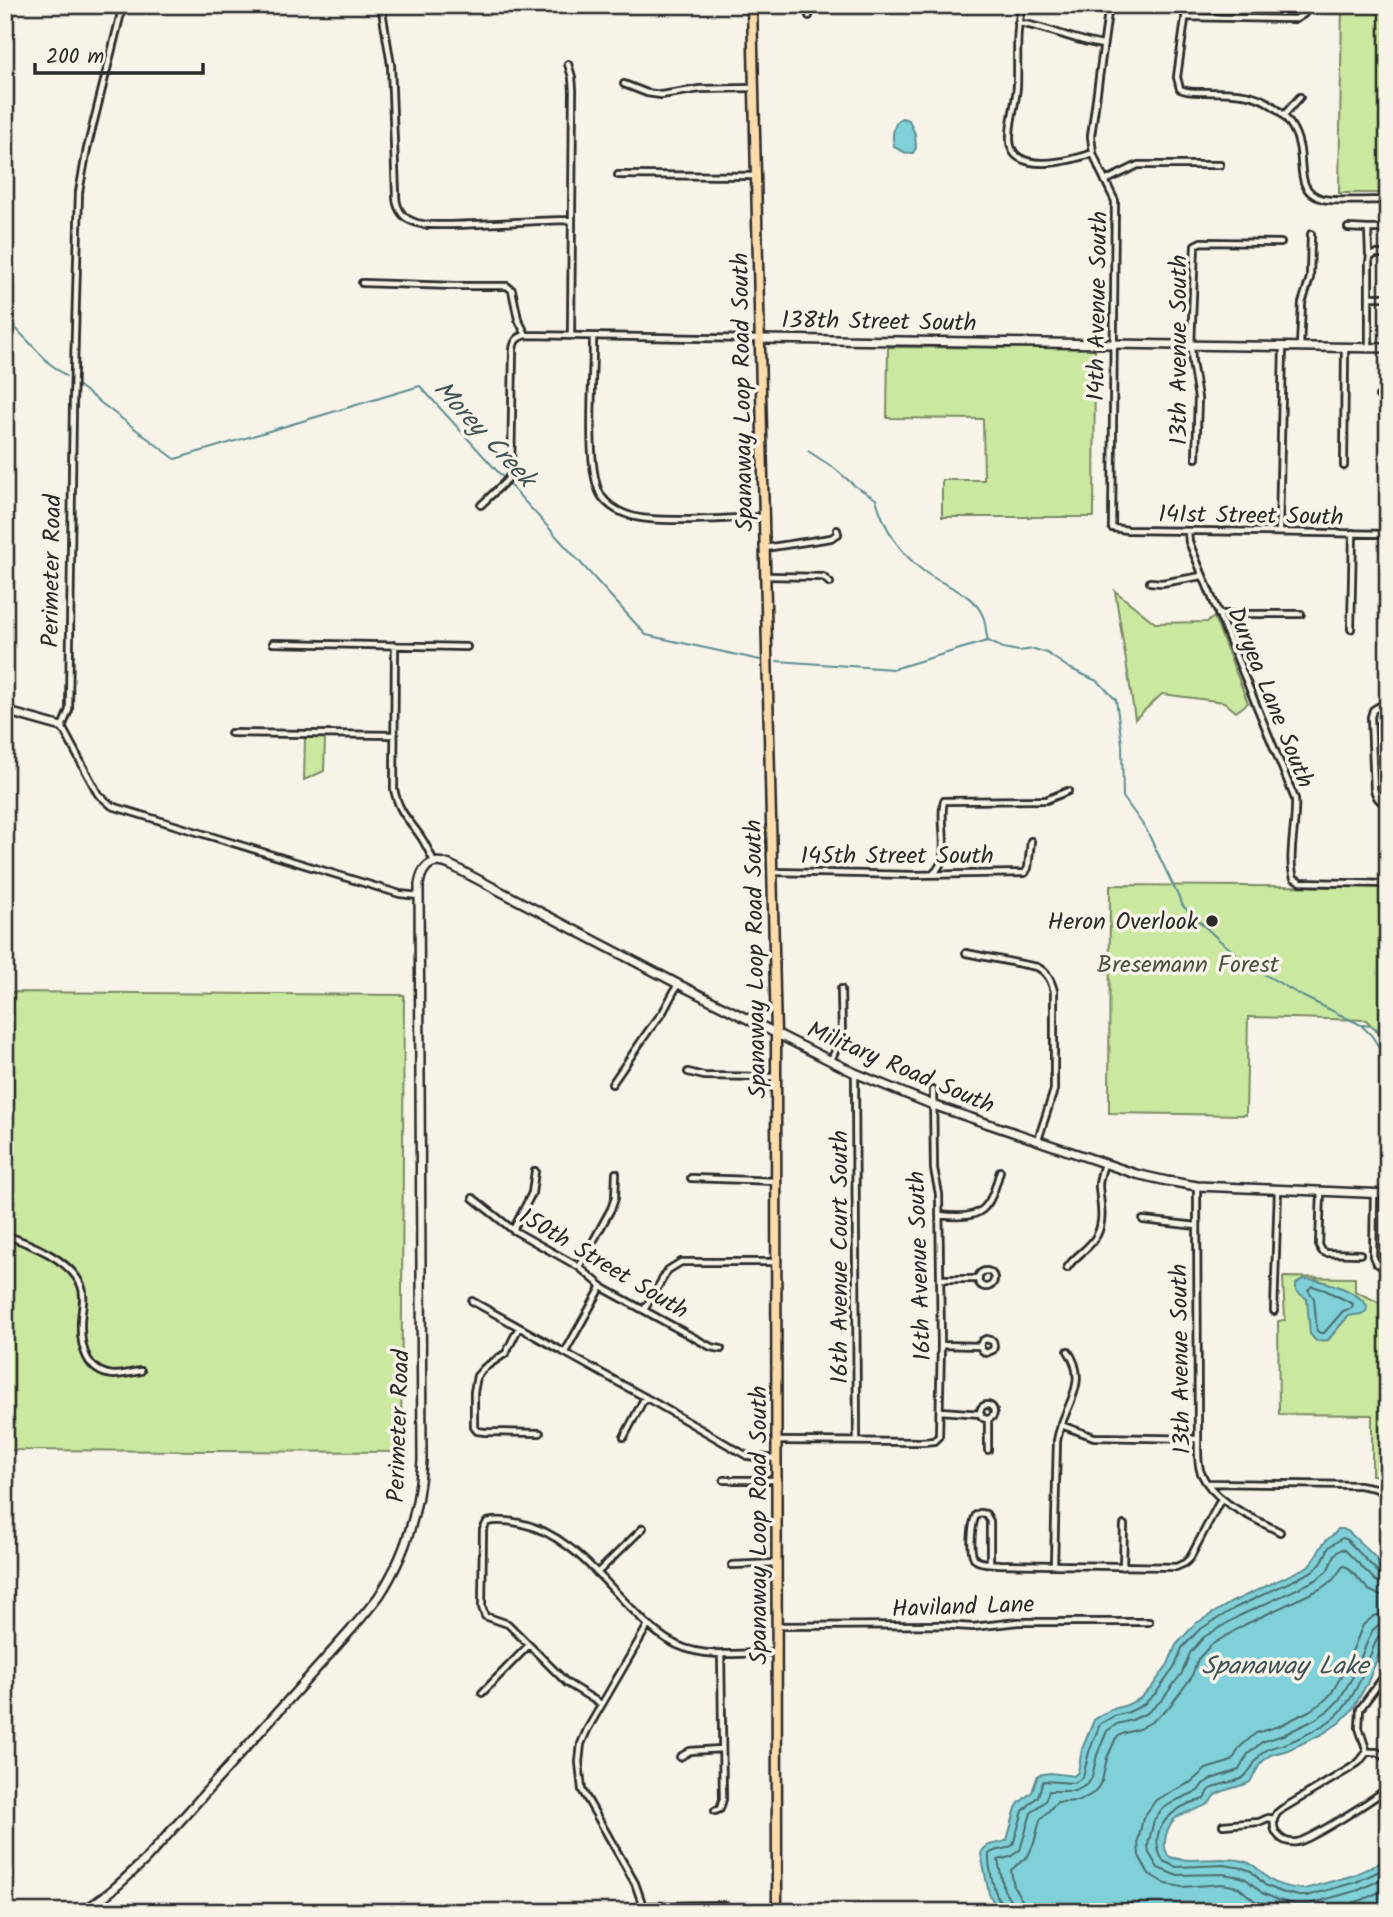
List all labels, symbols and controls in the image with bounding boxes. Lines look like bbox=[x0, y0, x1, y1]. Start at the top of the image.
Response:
scale bar bbox=[35, 32, 203, 76]
text: 200 m bbox=[46, 41, 104, 74]
street label: 14th Avenue South bbox=[1077, 211, 1120, 401]
street label: Spanaway Loop Road South bbox=[722, 252, 765, 532]
street label: 13th Avenue South bbox=[1160, 255, 1199, 445]
street label: 138th Street South bbox=[781, 301, 977, 344]
water label: Morey Creek bbox=[422, 371, 548, 501]
street label: Perimeter Road bbox=[32, 493, 73, 648]
street label: 141st Street South bbox=[1158, 495, 1344, 538]
street label: Duryea Lane South bbox=[1215, 601, 1324, 794]
street label: Spanaway Loop Road South bbox=[735, 819, 778, 1099]
street label: 145th Street South bbox=[800, 837, 994, 876]
place label: Heron Overlook bbox=[1047, 903, 1199, 942]
marker: Heron Overlook bbox=[1204, 913, 1220, 929]
park label: Bresemann Forest bbox=[1097, 946, 1280, 985]
street label: Military Road South bbox=[800, 1011, 1000, 1126]
street label: 16th Avenue Court South bbox=[821, 1130, 860, 1384]
street label: 16th Avenue South bbox=[898, 1170, 943, 1362]
street label: 150th Street South bbox=[511, 1198, 696, 1330]
street label: 13th Avenue South bbox=[1160, 1263, 1203, 1455]
street label: Perimeter Road bbox=[377, 1348, 422, 1503]
street label: Spanaway Loop Road South bbox=[740, 1386, 779, 1664]
street label: Haviland Lane bbox=[891, 1586, 1035, 1629]
water label: Spanaway Lake bbox=[1201, 1646, 1371, 1688]

